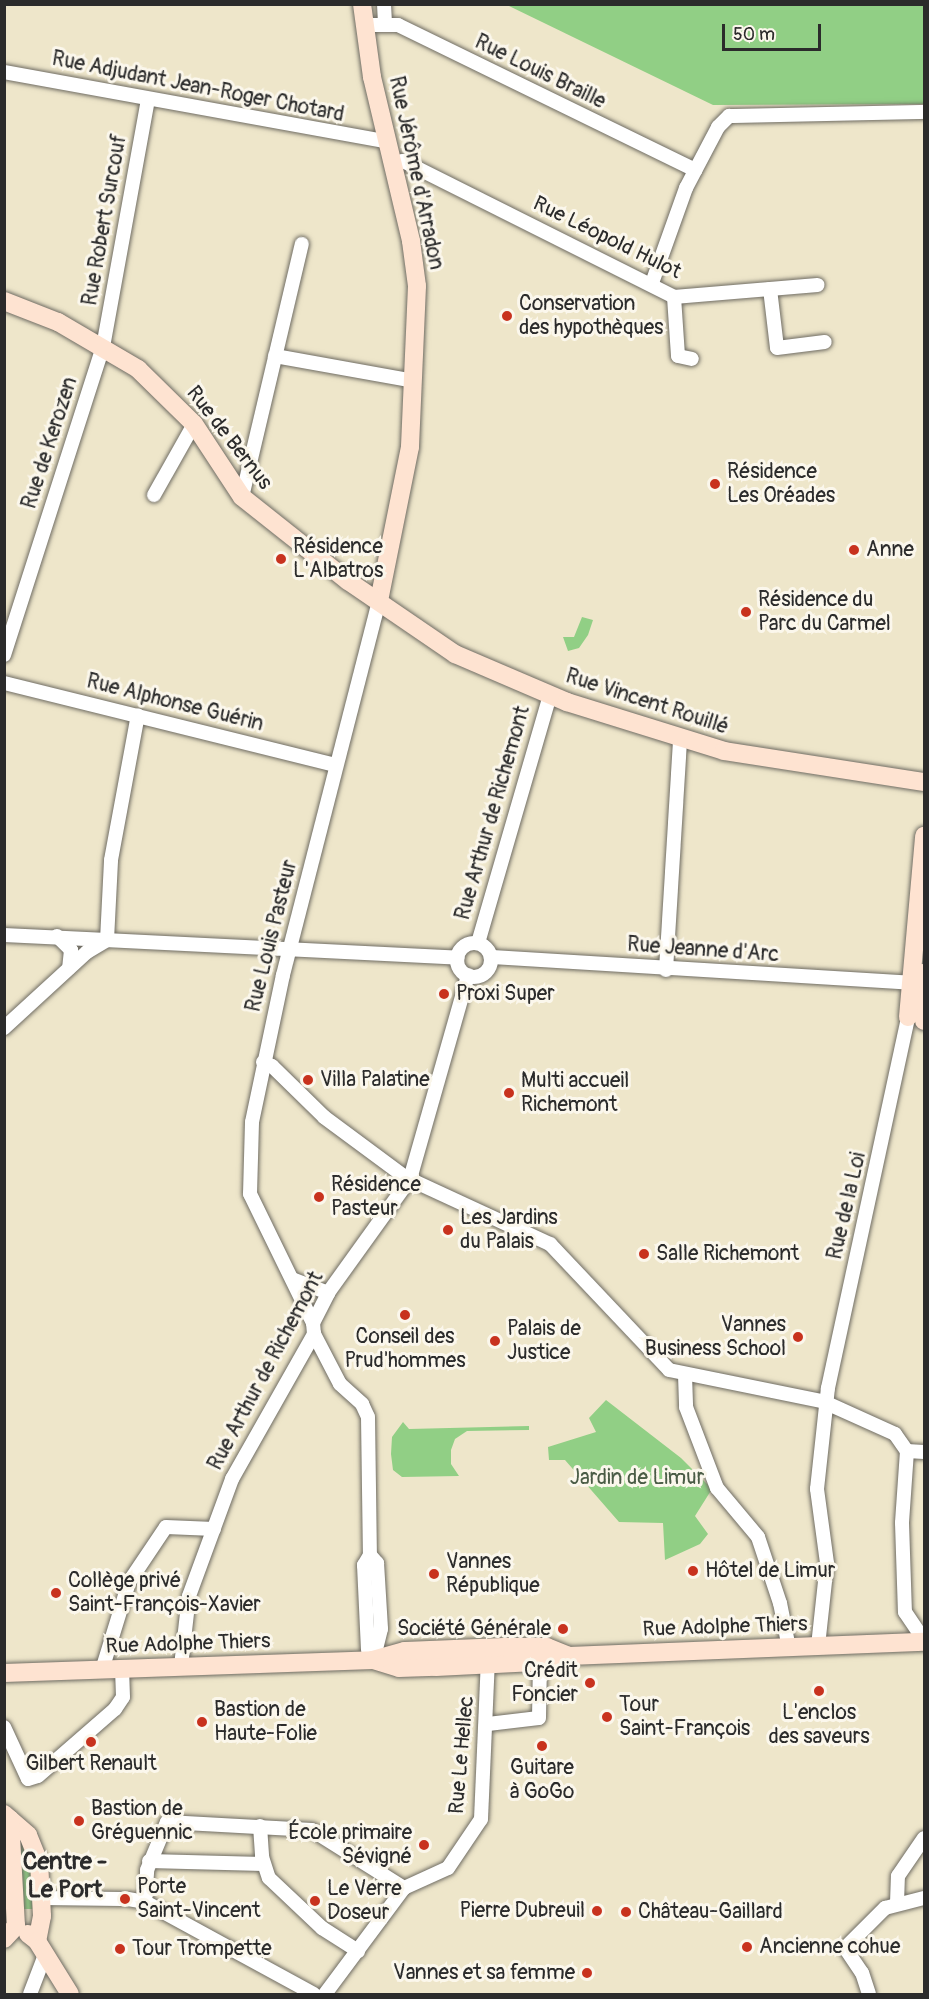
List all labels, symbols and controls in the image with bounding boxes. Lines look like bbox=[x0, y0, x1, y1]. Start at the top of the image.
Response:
scale bar bbox=[725, 12, 824, 50]
text: 50 m bbox=[733, 23, 775, 46]
street label: Rue Louis Braille bbox=[471, 29, 609, 115]
street label: Rue Adjudant Jean-Roger Chotard bbox=[50, 46, 346, 128]
street label: Rue Jérôme d'Arradon bbox=[383, 74, 449, 272]
street label: Rue Robert Surcouf bbox=[78, 132, 132, 308]
street label: Rue Léopold Hulot bbox=[529, 191, 685, 285]
place label: Conservation des hypothèques bbox=[519, 291, 663, 341]
marker: Conservation des hypothèques bbox=[500, 309, 514, 323]
street label: Rue de Kerozen bbox=[17, 374, 83, 512]
street label: Rue de Bernus bbox=[181, 381, 277, 495]
place label: Résidence Les Oréades bbox=[727, 459, 835, 509]
marker: Résidence Les Oréades bbox=[708, 477, 722, 491]
place label: Résidence L'Albatros bbox=[293, 534, 383, 584]
place label: Anne bbox=[866, 537, 914, 563]
marker: Anne bbox=[847, 543, 861, 557]
marker: Résidence L'Albatros bbox=[274, 552, 288, 566]
place label: Résidence du Parc du Carmel bbox=[758, 587, 891, 637]
marker: Résidence du Parc du Carmel bbox=[739, 605, 753, 619]
street label: Rue Vincent Rouillé bbox=[562, 664, 732, 740]
street label: Rue Alphonse Guérin bbox=[84, 669, 266, 737]
street label: Rue Arthur de Richemont bbox=[450, 703, 536, 923]
street label: Rue Louis Pasteur bbox=[241, 857, 303, 1015]
street label: Rue Jeanne d'Arc bbox=[626, 932, 780, 968]
place label: Proxi Super bbox=[456, 981, 555, 1007]
marker: Proxi Super bbox=[437, 987, 451, 1001]
place label: Villa Palatine bbox=[320, 1067, 430, 1093]
place label: Multi accueil Richemont bbox=[521, 1068, 629, 1118]
marker: Villa Palatine bbox=[301, 1073, 315, 1087]
marker: Multi accueil Richemont bbox=[502, 1086, 516, 1100]
street label: Rue de la Loi bbox=[822, 1150, 872, 1262]
place label: Résidence Pasteur bbox=[331, 1172, 421, 1222]
marker: Résidence Pasteur bbox=[312, 1190, 326, 1204]
place label: Les Jardins du Palais bbox=[460, 1205, 558, 1255]
marker: Les Jardins du Palais bbox=[441, 1223, 455, 1237]
place label: Salle Richemont bbox=[656, 1241, 799, 1267]
marker: Salle Richemont bbox=[637, 1247, 651, 1261]
street label: Rue Arthur de Richemont bbox=[203, 1267, 329, 1475]
marker: Conseil des Prud'hommes bbox=[398, 1308, 412, 1322]
place label: Vannes Business School bbox=[645, 1312, 786, 1362]
place label: Palais de Justice bbox=[507, 1316, 581, 1366]
place label: Conseil des Prud'hommes bbox=[344, 1324, 466, 1374]
marker: Vannes Business School bbox=[791, 1330, 805, 1344]
marker: Palais de Justice bbox=[488, 1334, 502, 1348]
park label: Jardin de Limur bbox=[570, 1465, 704, 1491]
place label: Vannes République bbox=[446, 1549, 540, 1599]
place label: Hôtel de Limur bbox=[705, 1558, 835, 1584]
marker: Hôtel de Limur bbox=[686, 1564, 700, 1578]
marker: Vannes République bbox=[427, 1567, 441, 1581]
place label: Collège privé Saint-François-Xavier bbox=[68, 1568, 261, 1618]
marker: Collège privé Saint-François-Xavier bbox=[49, 1586, 63, 1600]
street label: Rue Adolphe Thiers bbox=[642, 1612, 808, 1642]
place label: Société Générale bbox=[397, 1616, 551, 1642]
marker: Société Générale bbox=[556, 1622, 570, 1636]
street label: Rue Adolphe Thiers bbox=[105, 1629, 271, 1659]
place label: Crédit Foncier bbox=[511, 1658, 578, 1708]
marker: Crédit Foncier bbox=[583, 1676, 597, 1690]
marker: L'enclos des saveurs bbox=[812, 1684, 826, 1698]
place label: Tour Saint-François bbox=[619, 1692, 750, 1742]
street label: Rue Le Hellec bbox=[444, 1695, 480, 1815]
place label: Bastion de Haute-Folie bbox=[214, 1697, 317, 1747]
place label: L'enclos des saveurs bbox=[768, 1700, 870, 1750]
marker: Tour Saint-François bbox=[600, 1710, 614, 1724]
marker: Bastion de Haute-Folie bbox=[195, 1715, 209, 1729]
marker: Gilbert Renault bbox=[84, 1735, 98, 1749]
marker: Guitare à GoGo bbox=[535, 1739, 549, 1753]
place label: Gilbert Renault bbox=[25, 1751, 157, 1777]
place label: Guitare à GoGo bbox=[510, 1755, 574, 1805]
place label: Bastion de Gréguennic bbox=[91, 1796, 193, 1846]
marker: Bastion de Gréguennic bbox=[72, 1814, 86, 1828]
place label: École primaire Sévigné bbox=[288, 1820, 412, 1870]
marker: École primaire Sévigné bbox=[417, 1838, 431, 1852]
district label: Centre - Le Port bbox=[23, 1848, 107, 1904]
place label: Porte Saint-Vincent bbox=[137, 1874, 260, 1924]
place label: Le Verre Doseur bbox=[327, 1876, 402, 1926]
marker: Porte Saint-Vincent bbox=[118, 1892, 132, 1906]
marker: Le Verre Doseur bbox=[308, 1894, 322, 1908]
place label: Pierre Dubreuil bbox=[459, 1898, 585, 1924]
place label: Château-Gaillard bbox=[638, 1899, 783, 1925]
marker: Pierre Dubreuil bbox=[590, 1904, 604, 1918]
marker: Château-Gaillard bbox=[619, 1905, 633, 1919]
place label: Ancienne cohue bbox=[759, 1934, 900, 1960]
place label: Tour Trompette bbox=[132, 1936, 272, 1962]
marker: Ancienne cohue bbox=[740, 1940, 754, 1954]
marker: Tour Trompette bbox=[113, 1942, 127, 1956]
place label: Vannes et sa femme bbox=[393, 1960, 575, 1986]
marker: Vannes et sa femme bbox=[580, 1966, 594, 1980]

